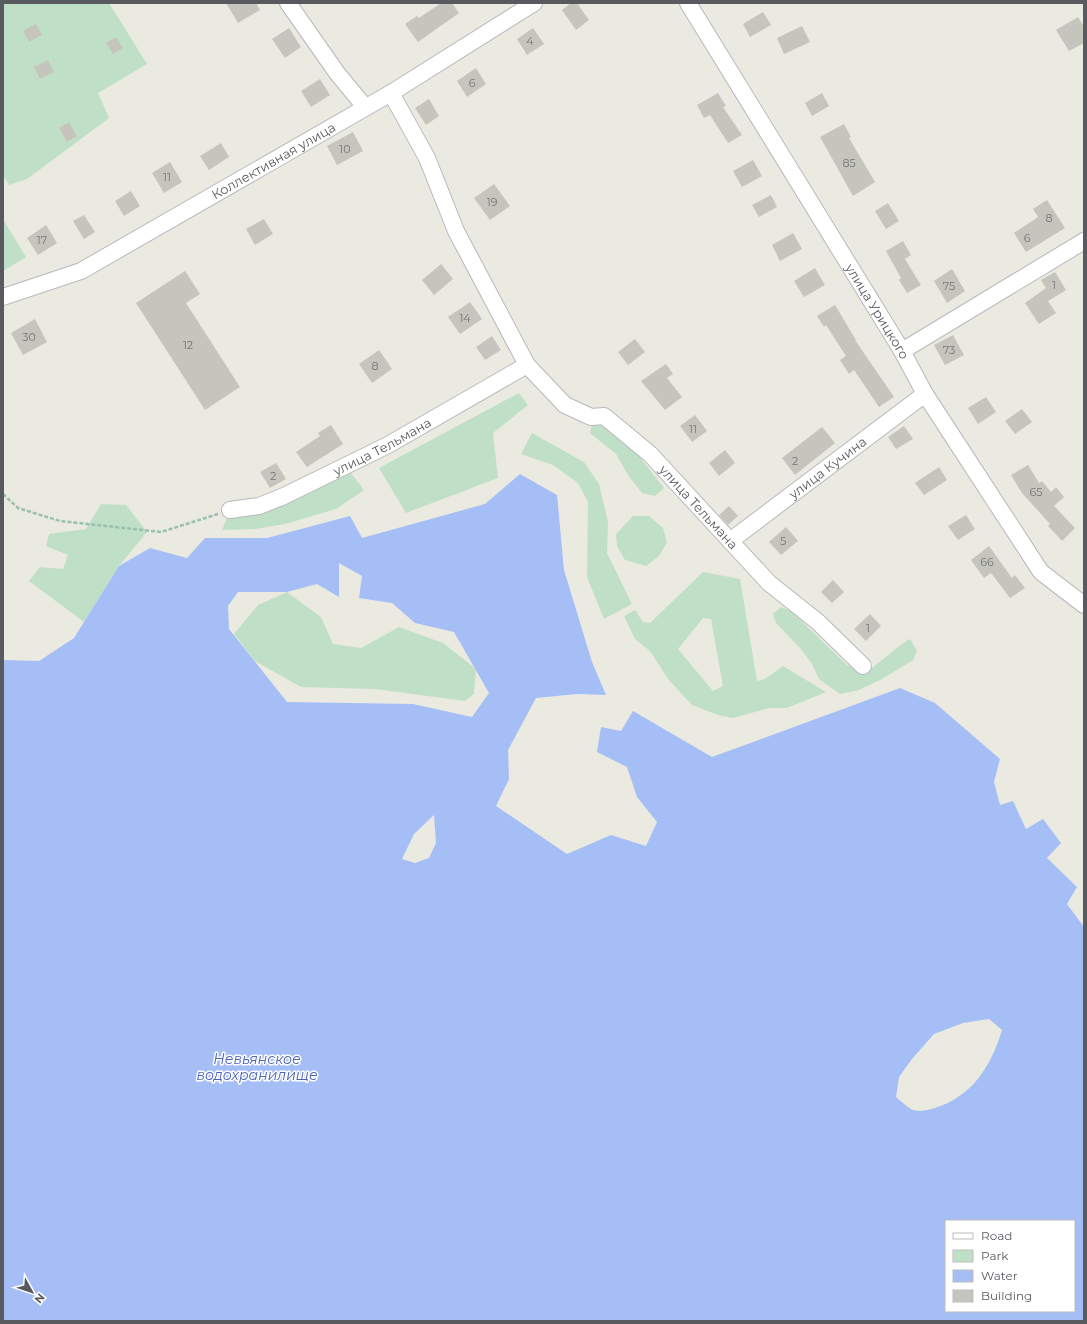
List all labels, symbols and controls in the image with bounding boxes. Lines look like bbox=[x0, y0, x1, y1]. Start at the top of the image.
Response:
house number: 4 bbox=[526, 34, 534, 48]
house number: 6 bbox=[469, 76, 476, 90]
street label: Коллективная улица bbox=[209, 119, 338, 202]
house number: 10 bbox=[339, 142, 351, 156]
house number: 85 bbox=[842, 156, 856, 170]
house number: 11 bbox=[163, 170, 171, 184]
house number: 19 bbox=[487, 195, 498, 209]
house number: 8 bbox=[1045, 211, 1053, 225]
house number: 6 bbox=[1024, 231, 1031, 245]
house number: 17 bbox=[37, 233, 47, 247]
street label: улица Урицкого bbox=[842, 260, 913, 362]
house number: 1 bbox=[1052, 278, 1056, 292]
house number: 75 bbox=[943, 279, 955, 293]
house number: 14 bbox=[459, 311, 471, 325]
house number: 30 bbox=[22, 330, 36, 344]
house number: 12 bbox=[183, 338, 193, 352]
house number: 73 bbox=[943, 343, 955, 357]
house number: 8 bbox=[371, 359, 379, 373]
street label: улица Тельмана bbox=[329, 414, 434, 479]
house number: 11 bbox=[689, 422, 697, 436]
street label: улица Кучина bbox=[785, 433, 869, 503]
house number: 2 bbox=[792, 454, 798, 468]
street label: улица Тельмана bbox=[655, 461, 742, 552]
house number: 2 bbox=[270, 469, 276, 483]
house number: 65 bbox=[1030, 485, 1042, 499]
house number: 5 bbox=[780, 534, 786, 548]
house number: 66 bbox=[980, 555, 994, 569]
house number: 1 bbox=[866, 621, 870, 635]
water label: Невьянское водохранилище bbox=[196, 1050, 318, 1084]
legend bbox=[945, 1220, 1075, 1312]
text: Road bbox=[981, 1228, 1012, 1243]
text: Park bbox=[981, 1248, 1009, 1263]
text: Water bbox=[981, 1268, 1018, 1283]
north arrow bbox=[12, 1272, 52, 1312]
text: Building bbox=[981, 1288, 1032, 1303]
text: N bbox=[31, 1291, 48, 1306]

